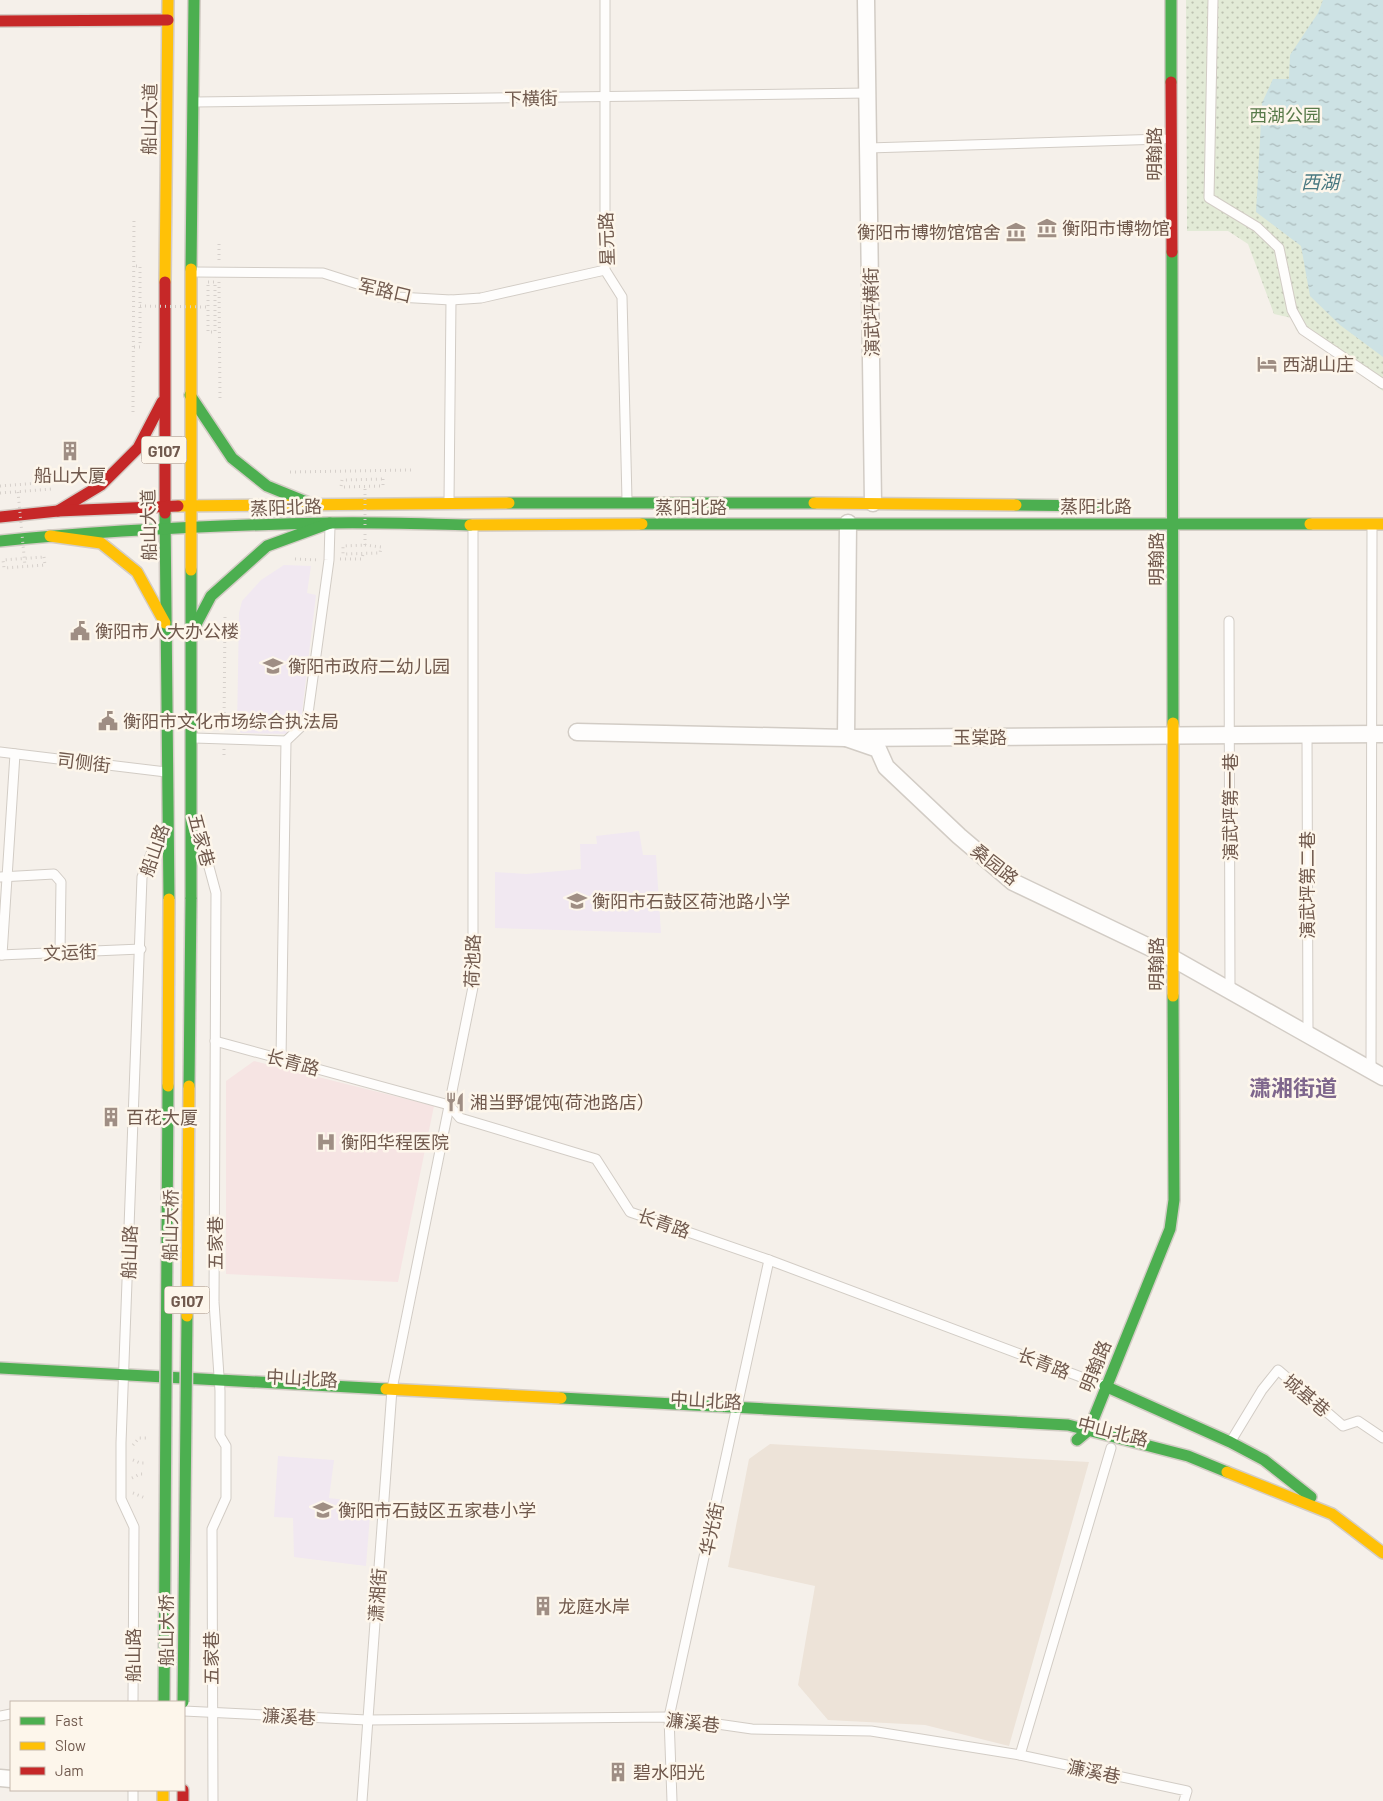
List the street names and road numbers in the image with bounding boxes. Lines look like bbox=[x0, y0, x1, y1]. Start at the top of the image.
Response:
street label: 船山大道 bbox=[137, 83, 161, 155]
street label: 下横街 bbox=[504, 87, 558, 109]
street label: 明翰路 bbox=[1143, 127, 1165, 181]
street label: 星元路 bbox=[594, 212, 618, 266]
street label: 演武坪横街 bbox=[859, 267, 883, 357]
street label: 军路口 bbox=[356, 273, 414, 307]
road number: G107 bbox=[142, 436, 186, 464]
street label: 船山大道 bbox=[136, 489, 160, 561]
street label: 蒸阳北路 bbox=[250, 495, 322, 519]
street label: 蒸阳北路 bbox=[1060, 495, 1132, 517]
street label: 蒸阳北路 bbox=[655, 496, 727, 518]
street label: 明翰路 bbox=[1145, 532, 1167, 586]
street label: 玉棠路 bbox=[953, 726, 1007, 748]
street label: 司侧街 bbox=[56, 748, 112, 776]
street label: 演武坪第一巷 bbox=[1219, 753, 1241, 861]
street label: 五家巷 bbox=[184, 811, 220, 869]
street label: 船山路 bbox=[135, 821, 173, 879]
street label: 演武坪第二巷 bbox=[1296, 831, 1318, 939]
street label: 桑园路 bbox=[967, 839, 1023, 889]
street label: 荷池路 bbox=[460, 934, 484, 988]
street label: 明翰路 bbox=[1145, 937, 1167, 991]
street label: 文运街 bbox=[43, 940, 97, 964]
street label: 长青路 bbox=[264, 1044, 322, 1080]
street label: 船山大桥 bbox=[158, 1189, 182, 1261]
street label: 长青路 bbox=[635, 1204, 693, 1242]
street label: 五家巷 bbox=[204, 1216, 226, 1270]
street label: 船山路 bbox=[117, 1225, 141, 1279]
road number: G107 bbox=[164, 1286, 210, 1314]
street label: 明翰路 bbox=[1075, 1337, 1115, 1395]
street label: 长青路 bbox=[1015, 1343, 1073, 1383]
street label: 中山北路 bbox=[265, 1365, 339, 1391]
street label: 城基巷 bbox=[1279, 1369, 1335, 1421]
street label: 中山北路 bbox=[669, 1387, 743, 1413]
street label: 中山北路 bbox=[1075, 1412, 1151, 1450]
street label: 华光街 bbox=[695, 1500, 727, 1558]
street label: 潇湘街 bbox=[364, 1567, 390, 1623]
street label: 船山大桥 bbox=[155, 1594, 177, 1666]
street label: 船山路 bbox=[122, 1628, 144, 1682]
street label: 五家巷 bbox=[200, 1631, 222, 1685]
street label: 濂溪巷 bbox=[261, 1704, 317, 1728]
street label: 濂溪巷 bbox=[665, 1708, 721, 1736]
street label: 濂溪巷 bbox=[1065, 1755, 1123, 1787]

